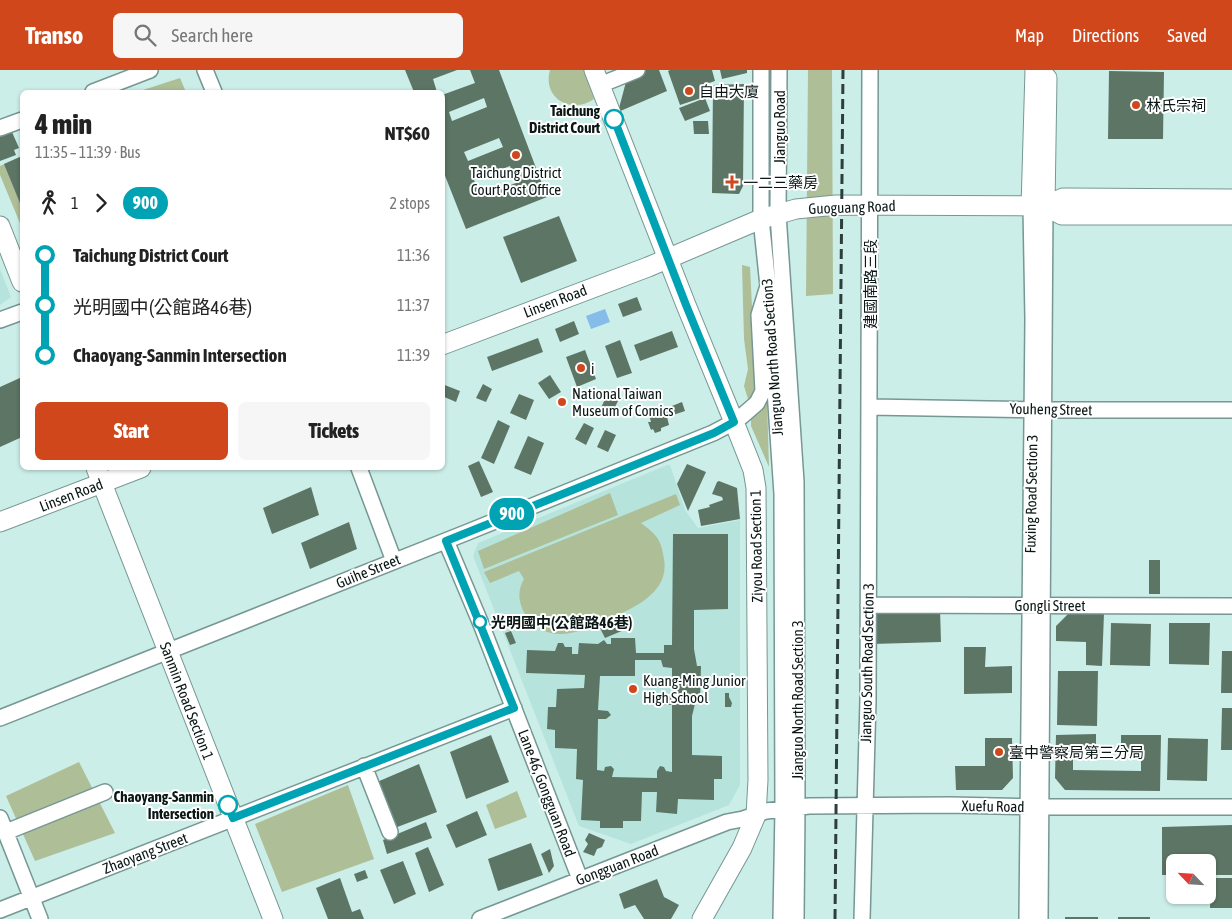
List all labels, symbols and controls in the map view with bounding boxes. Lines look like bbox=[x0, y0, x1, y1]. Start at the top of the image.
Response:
search box bbox=[113, 13, 463, 58]
icon: search bbox=[131, 21, 159, 49]
text: Transo bbox=[25, 22, 83, 49]
text: Search here bbox=[171, 24, 253, 46]
text: Map bbox=[1015, 25, 1044, 46]
text: Directions bbox=[1072, 25, 1139, 46]
text: Saved bbox=[1167, 25, 1207, 46]
place label: 自由大廈 bbox=[699, 83, 759, 100]
marker: 自由大廈 bbox=[683, 85, 695, 97]
street label: Jianguo Road bbox=[771, 90, 788, 164]
place label: 林氏宗祠 bbox=[1146, 97, 1206, 114]
marker: 林氏宗祠 bbox=[1130, 99, 1142, 111]
place label: Taichung District Court bbox=[529, 102, 601, 136]
text: 4 min bbox=[35, 108, 92, 140]
marker: Taichung District Court bbox=[604, 109, 624, 129]
text: NT$60 bbox=[385, 122, 430, 144]
text: 11:35 – 11:39 · Bus bbox=[35, 143, 140, 161]
marker: Taichung District Court Post Office bbox=[510, 149, 522, 161]
place label: Taichung District Court Post Office bbox=[470, 164, 562, 198]
place label: 一二三藥房 bbox=[743, 174, 818, 191]
marker: 一二三藥房 bbox=[725, 175, 739, 189]
icon: walk bbox=[35, 189, 63, 217]
icon: forward bbox=[87, 189, 115, 217]
text: 900 bbox=[133, 192, 158, 213]
text: 1 bbox=[71, 194, 79, 212]
text: 2 stops bbox=[389, 194, 430, 212]
street label: Guoguang Road bbox=[808, 197, 896, 217]
street label: 建國南路三段 bbox=[862, 239, 879, 329]
text: Taichung District Court bbox=[73, 244, 228, 266]
text: 11:36 bbox=[397, 246, 430, 264]
street label: Jianguo North Road Section3 bbox=[758, 278, 786, 436]
street label: Linsen Road bbox=[521, 281, 589, 321]
text: 光明國中(公館路46巷) bbox=[73, 296, 252, 318]
text: 11:37 bbox=[397, 296, 430, 314]
text: Chaoyang-Sanmin Intersection bbox=[73, 344, 287, 366]
text: 11:39 bbox=[397, 346, 430, 364]
place label: i bbox=[591, 360, 594, 377]
marker: i bbox=[575, 362, 587, 374]
place label: National Taiwan Museum of Comics bbox=[572, 385, 674, 419]
marker: National Taiwan Museum of Comics bbox=[556, 396, 568, 408]
street label: Youheng Street bbox=[1009, 400, 1093, 418]
button: Start bbox=[35, 402, 228, 460]
button: Tickets bbox=[238, 402, 430, 460]
street label: Fuxing Road Section 3 bbox=[1021, 434, 1041, 554]
street label: Linsen Road bbox=[37, 475, 105, 515]
street label: Ziyou Road Section 1 bbox=[747, 489, 765, 603]
line badge: 900 bbox=[483, 498, 541, 530]
text: 900 bbox=[499, 503, 525, 524]
street label: Guihe Street bbox=[333, 550, 403, 592]
street label: Jianguo South Road Section 3 bbox=[857, 583, 877, 743]
street label: Gongli Street bbox=[1014, 597, 1086, 614]
place label: 光明國中(公館路46巷) bbox=[491, 614, 632, 631]
marker: 光明國中(公館路46巷) bbox=[473, 615, 487, 629]
street label: Jianguo North Road Section 3 bbox=[789, 620, 806, 780]
street label: Sanmin Road Section 1 bbox=[157, 640, 217, 762]
place label: Kuang-Ming Junior High School bbox=[643, 672, 746, 706]
marker: Kuang-Ming Junior High School bbox=[627, 683, 639, 695]
street label: Lane 46, Gongguan Road bbox=[515, 727, 579, 859]
place label: 臺中警察局第三分局 bbox=[1009, 744, 1144, 761]
marker: 臺中警察局第三分局 bbox=[993, 746, 1005, 758]
place label: Chaoyang-Sanmin Intersection bbox=[114, 788, 214, 822]
marker: Chaoyang-Sanmin Intersection bbox=[218, 795, 238, 815]
street label: Xuefu Road bbox=[961, 797, 1025, 815]
street label: Zhaoyang Street bbox=[100, 829, 190, 877]
street label: Gongguan Road bbox=[573, 841, 661, 889]
north arrow bbox=[1166, 854, 1216, 904]
map controls bbox=[1166, 854, 1216, 904]

